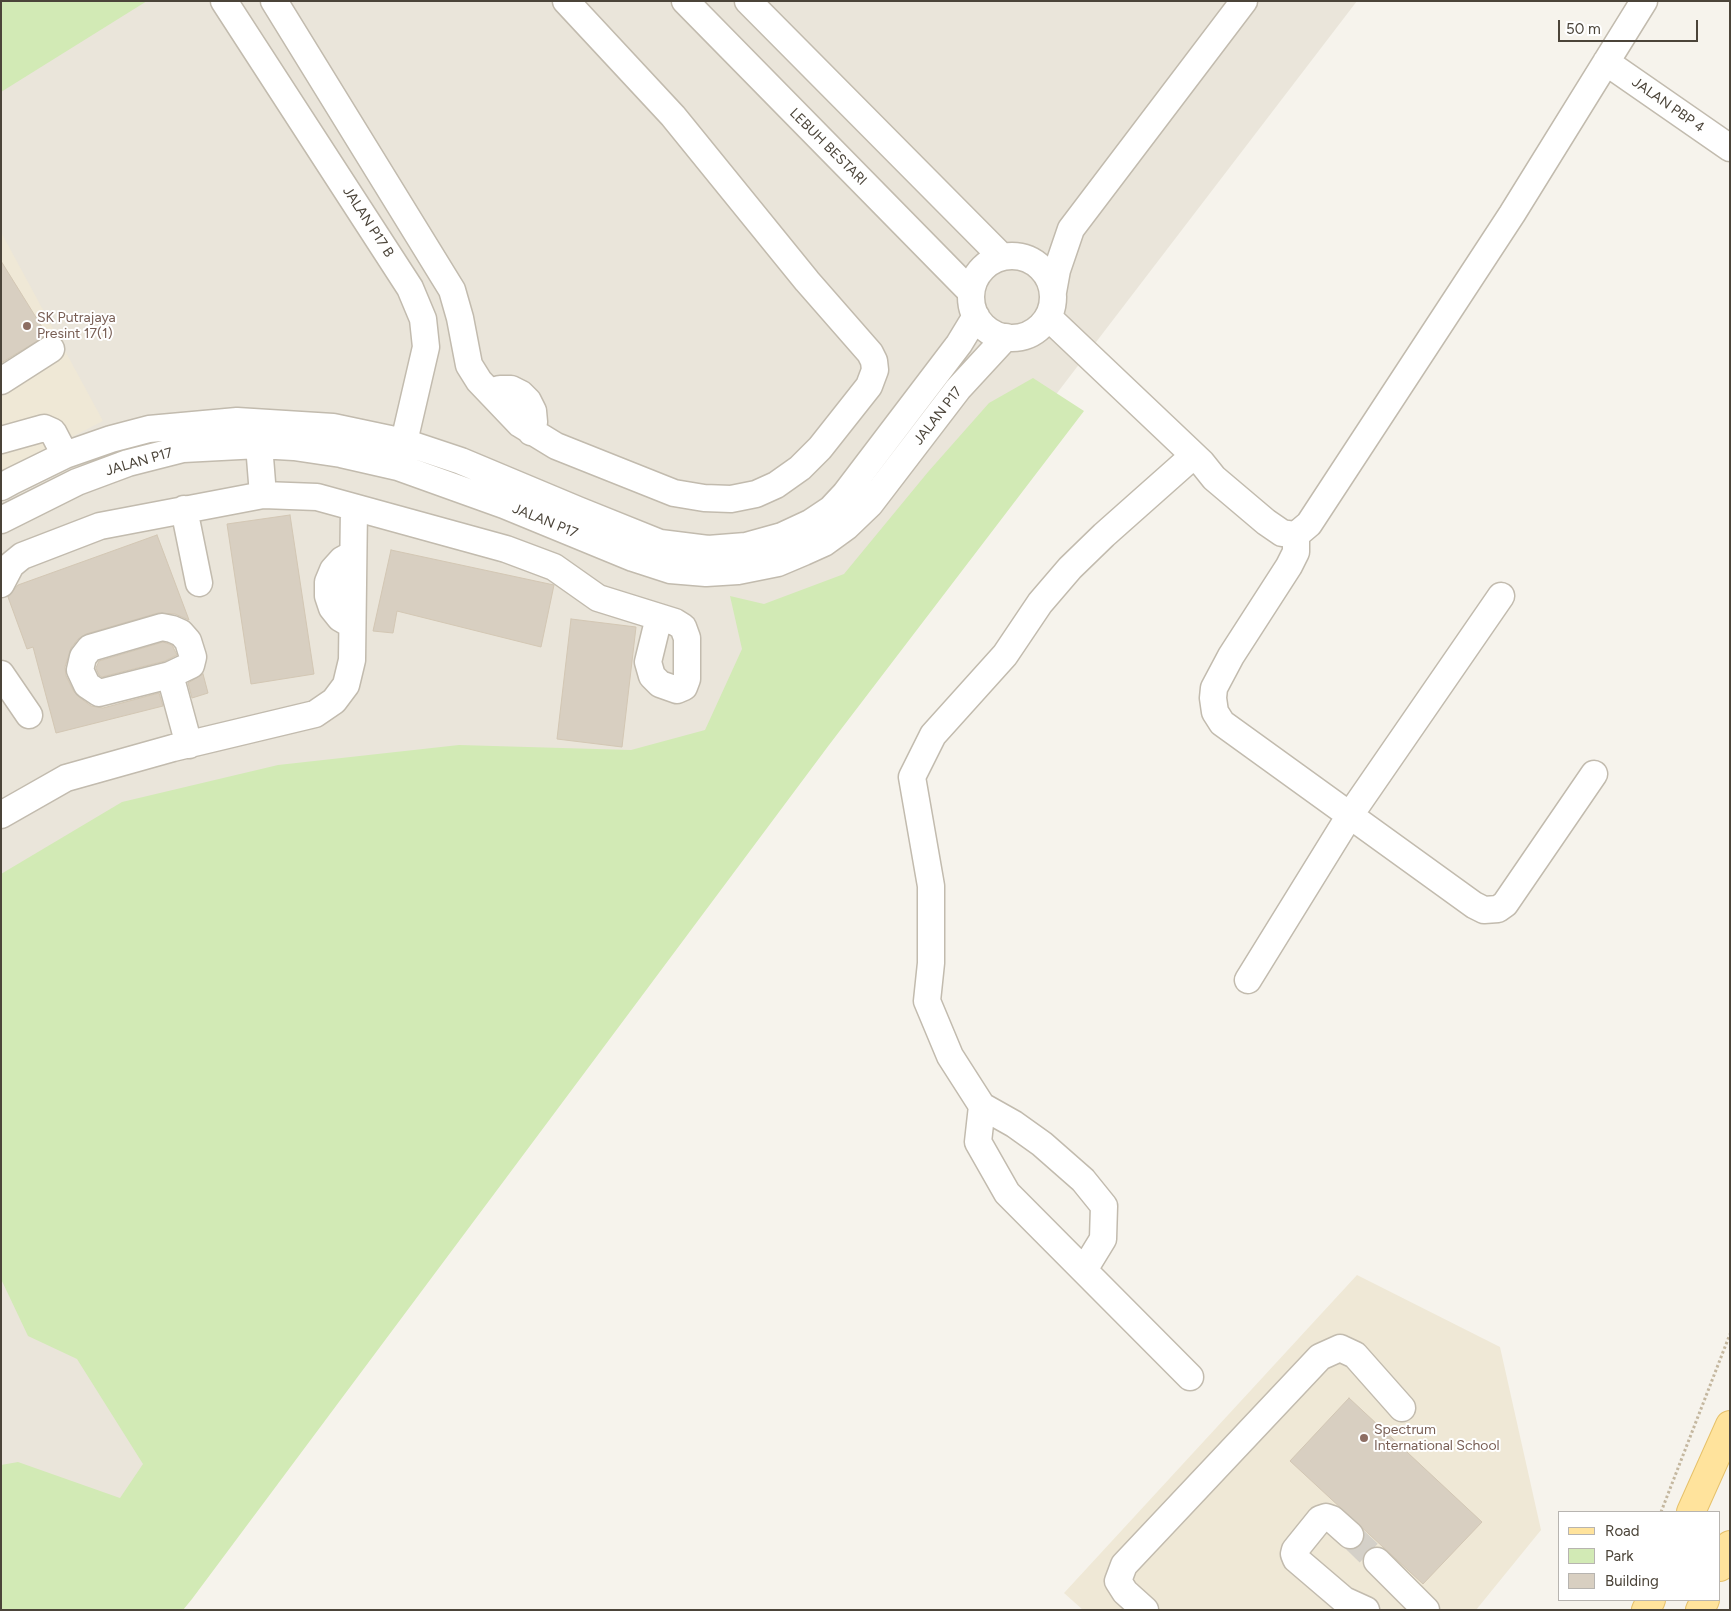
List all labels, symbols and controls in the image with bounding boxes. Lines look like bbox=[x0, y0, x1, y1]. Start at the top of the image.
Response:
scale bar bbox=[1561, 10, 1701, 42]
text: 50 m bbox=[1566, 20, 1601, 38]
street label: JALAN PBP 4 bbox=[1629, 74, 1707, 136]
street label: LEBUH BESTARI bbox=[786, 105, 870, 189]
street label: JALAN P17 B bbox=[339, 183, 397, 261]
place label: SK Putrajaya Presint 17(1) bbox=[37, 310, 116, 342]
marker: SK Putrajaya Presint 17(1) bbox=[21, 320, 33, 332]
street label: JALAN P17 bbox=[910, 384, 966, 448]
street label: JALAN P17 bbox=[103, 444, 175, 480]
street label: JALAN P17 bbox=[510, 500, 580, 542]
place label: Spectrum International School bbox=[1374, 1422, 1500, 1454]
marker: Spectrum International School bbox=[1358, 1432, 1370, 1444]
legend bbox=[1558, 1511, 1721, 1601]
text: Road bbox=[1605, 1522, 1640, 1540]
text: Park bbox=[1605, 1547, 1634, 1565]
text: Building bbox=[1605, 1572, 1659, 1590]

